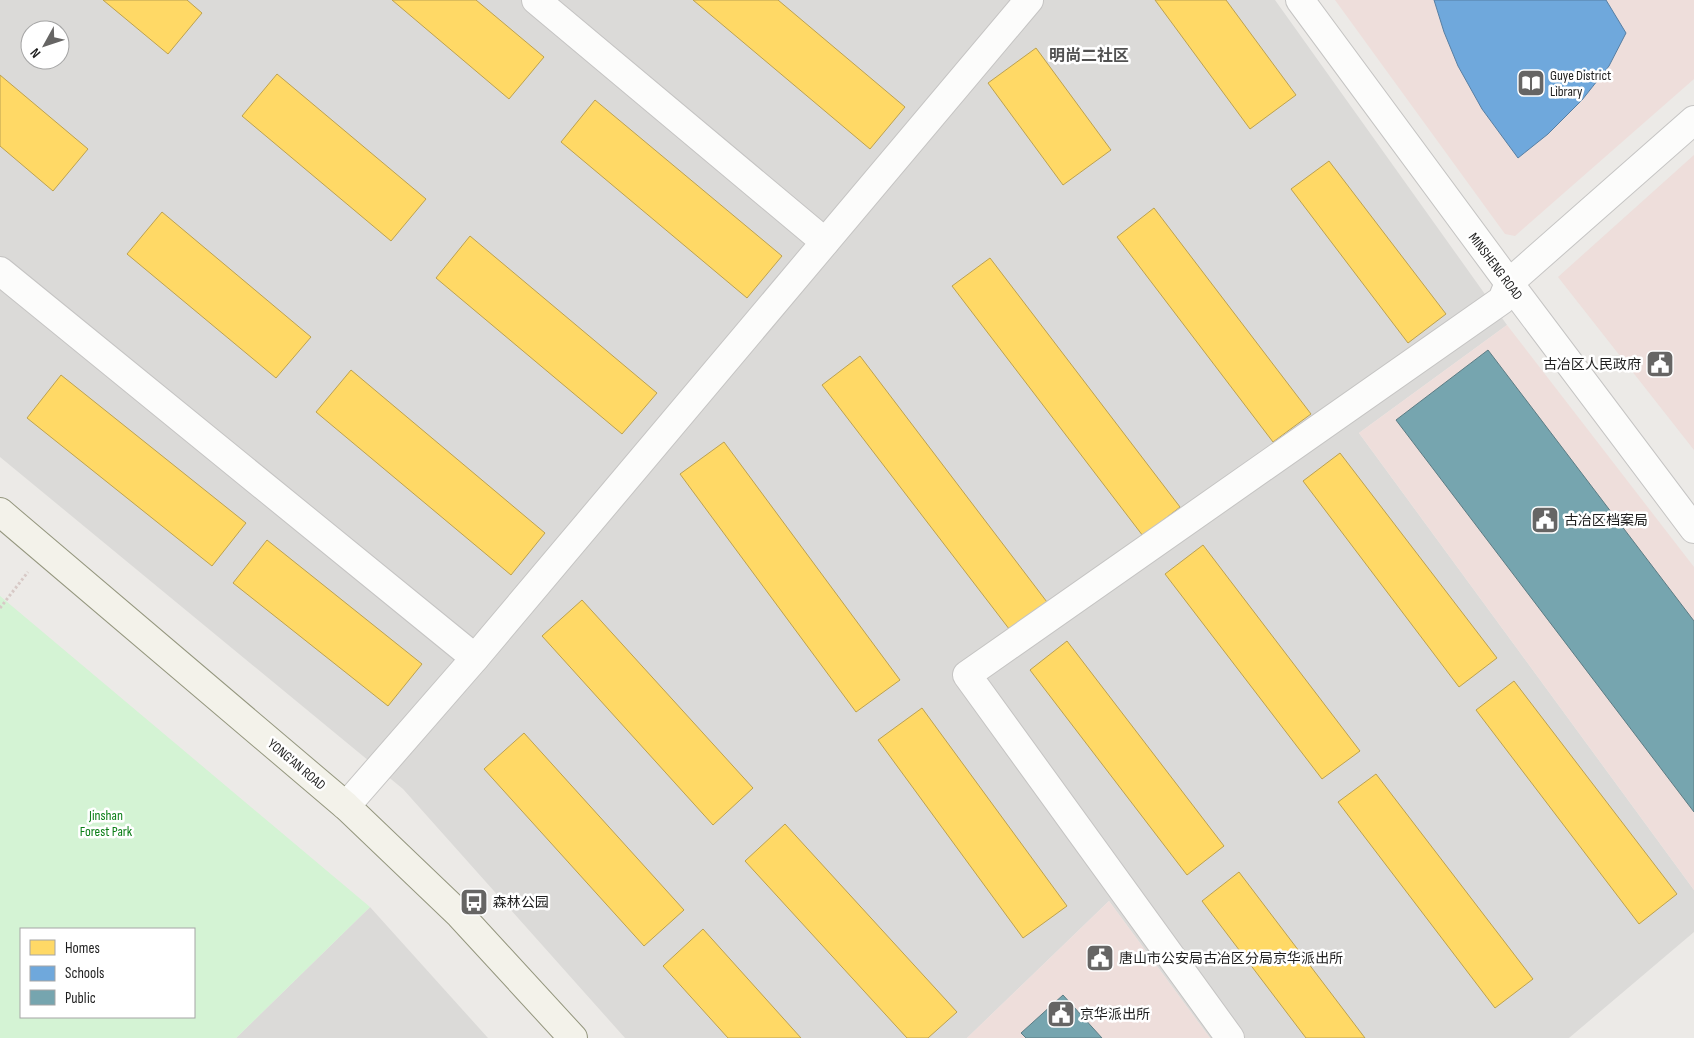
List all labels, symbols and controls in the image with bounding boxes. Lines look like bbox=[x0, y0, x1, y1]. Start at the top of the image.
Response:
north arrow bbox=[20, 20, 70, 70]
text: N bbox=[27, 45, 44, 61]
district label: 明尚二社区 bbox=[1049, 46, 1129, 66]
place label: Guye District Library bbox=[1550, 67, 1611, 100]
library icon: Guye District Library bbox=[1516, 68, 1546, 98]
street label: MINSHENG ROAD bbox=[1465, 229, 1526, 303]
public building icon: 古冶区人民政府 bbox=[1645, 349, 1675, 379]
place label: 古冶区人民政府 bbox=[1543, 356, 1641, 373]
public building icon: 古冶区档案局 bbox=[1530, 505, 1560, 535]
place label: 古冶区档案局 bbox=[1564, 512, 1648, 529]
street label: YONG'AN ROAD bbox=[264, 735, 329, 794]
park label: Jinshan Forest Park bbox=[80, 807, 133, 840]
bus stop icon: 森林公园 bbox=[459, 887, 489, 917]
place label: 森林公园 bbox=[493, 894, 549, 911]
legend bbox=[20, 928, 195, 1018]
text: Homes bbox=[65, 939, 100, 958]
public building icon: 唐山市公安局古冶区分局京华派出所 bbox=[1085, 943, 1115, 973]
place label: 唐山市公安局古冶区分局京华派出所 bbox=[1119, 950, 1343, 967]
text: Schools bbox=[65, 964, 104, 983]
text: Public bbox=[65, 989, 96, 1008]
public building icon: 京华派出所 bbox=[1046, 999, 1076, 1029]
place label: 京华派出所 bbox=[1080, 1006, 1150, 1023]

